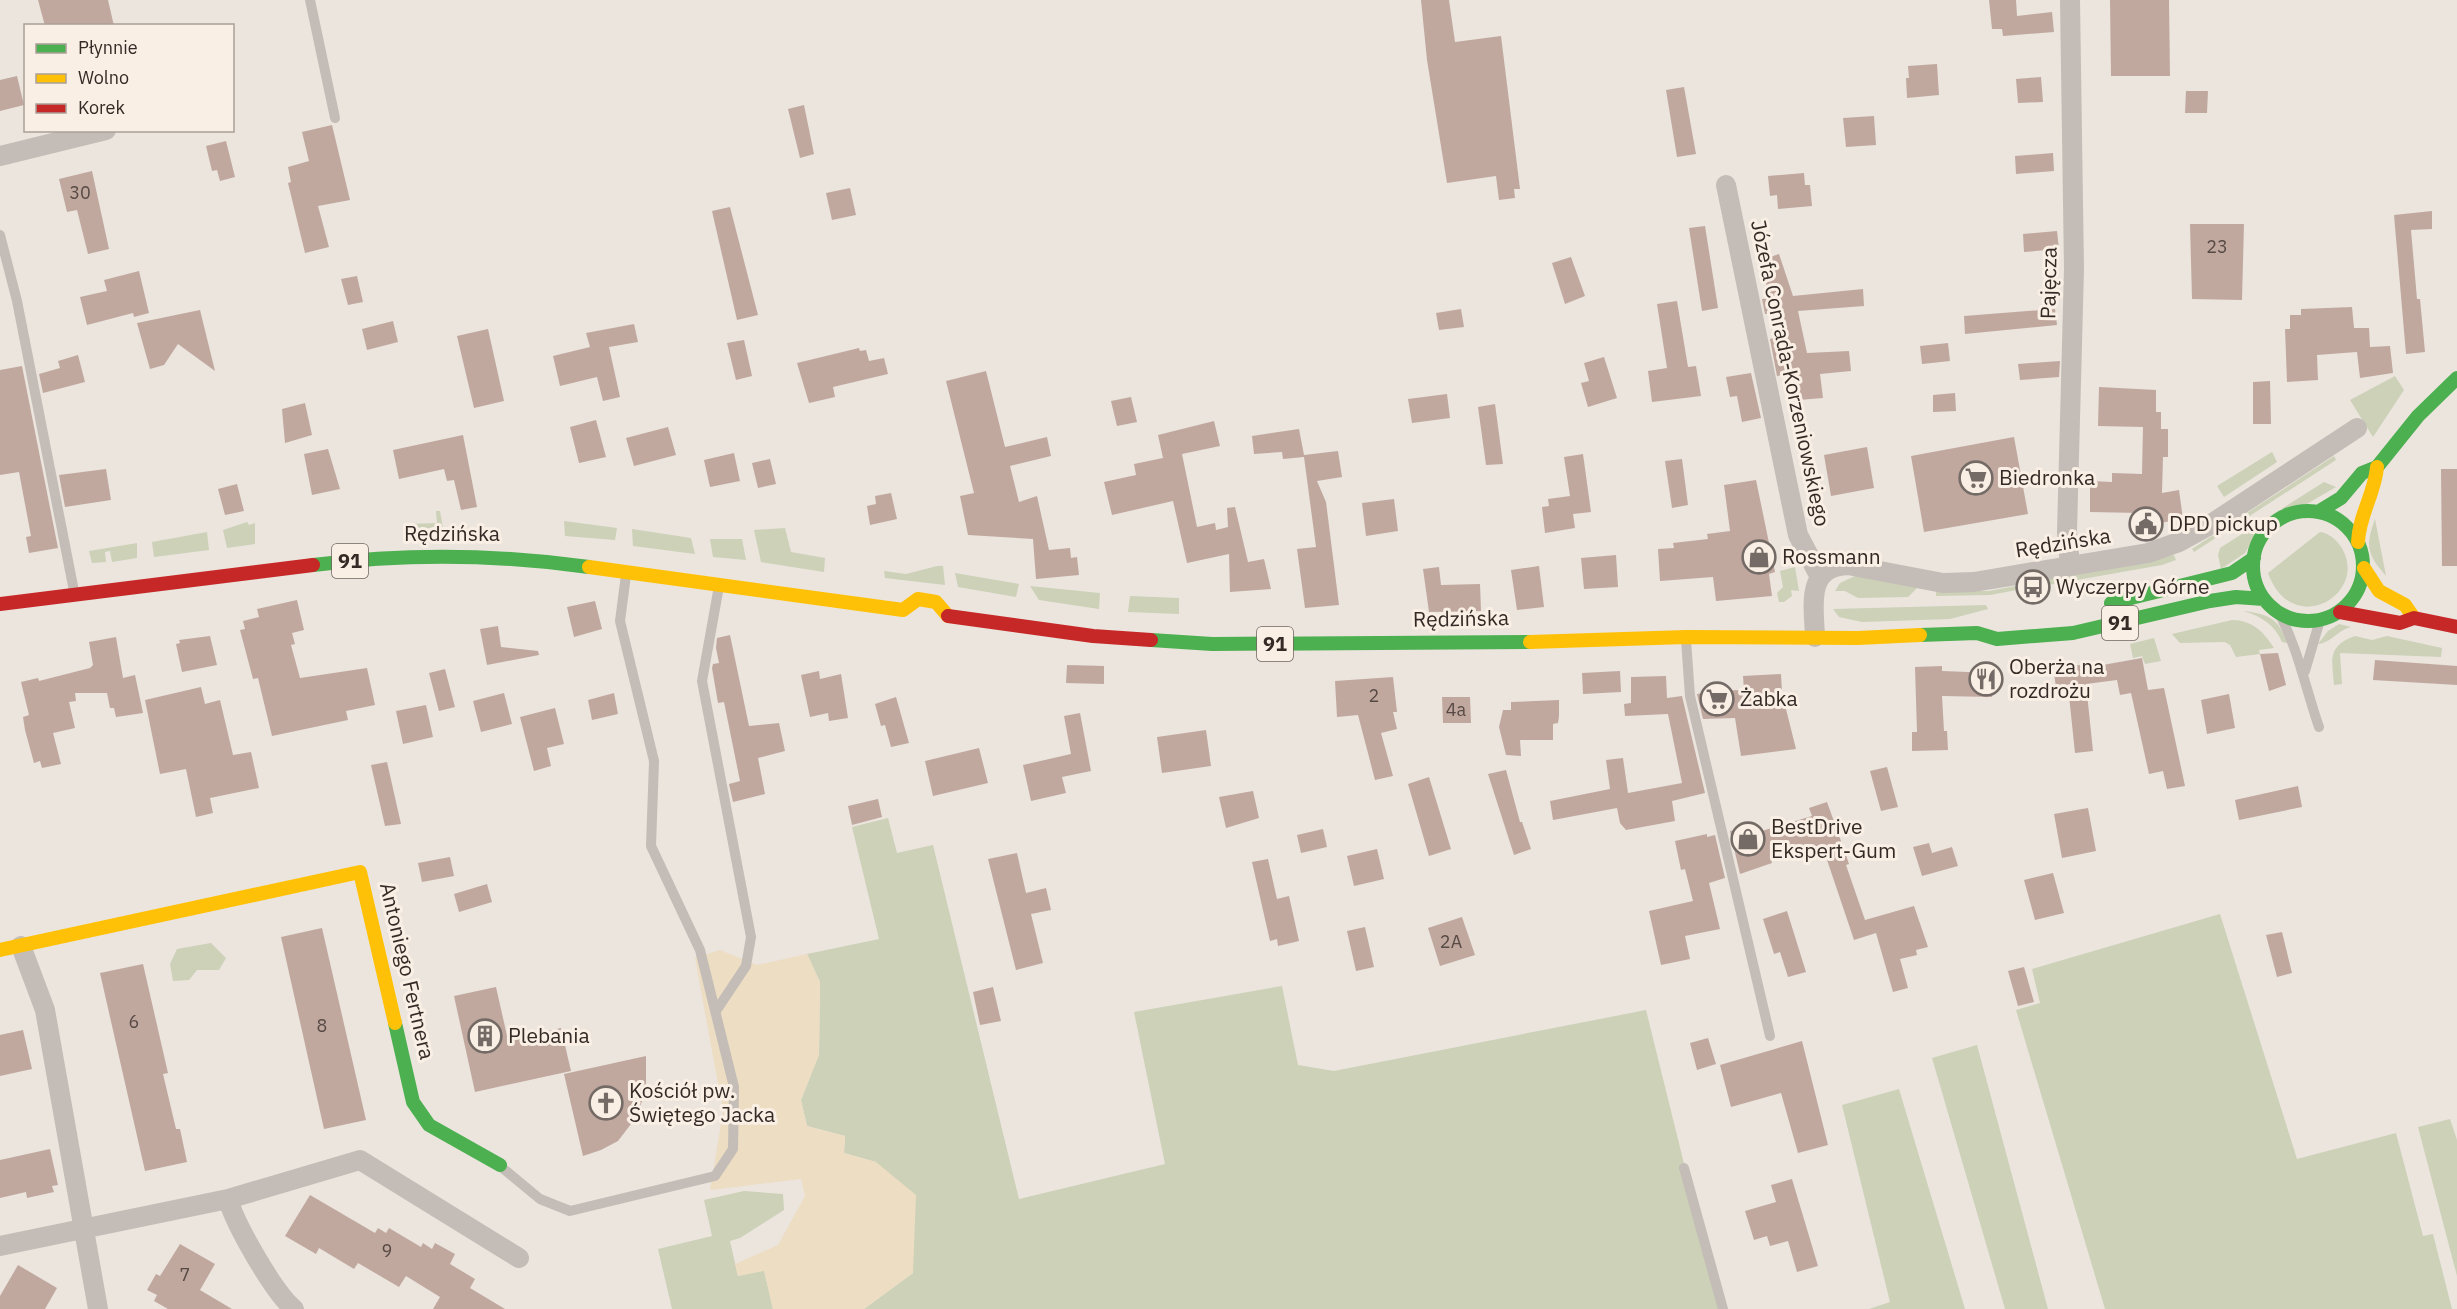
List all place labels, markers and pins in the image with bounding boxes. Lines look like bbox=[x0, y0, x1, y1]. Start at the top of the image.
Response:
supermarket icon: Biedronka bbox=[1958, 460, 1994, 496]
place label: Biedronka bbox=[1999, 463, 2095, 491]
public building icon: DPD pickup bbox=[2128, 506, 2164, 542]
place label: DPD pickup bbox=[2169, 509, 2278, 537]
shop icon: Rossmann bbox=[1741, 539, 1777, 575]
place label: Rossmann bbox=[1782, 542, 1881, 570]
bus stop icon: Wyczerpy Górne bbox=[2015, 569, 2051, 605]
place label: Wyczerpy Górne bbox=[2056, 572, 2209, 600]
place label: Oberża na rozdrożu bbox=[2009, 652, 2104, 704]
restaurant icon: Oberża na rozdrożu bbox=[1968, 661, 2004, 697]
supermarket icon: Żabka bbox=[1699, 681, 1735, 717]
place label: Żabka bbox=[1740, 684, 1798, 712]
place label: BestDrive Ekspert-Gum bbox=[1771, 812, 1896, 864]
shop icon: BestDrive Ekspert-Gum bbox=[1730, 821, 1766, 857]
building icon: Plebania bbox=[467, 1018, 503, 1054]
place label: Plebania bbox=[508, 1021, 590, 1049]
place label: Kościół pw. Świętego Jacka bbox=[629, 1076, 775, 1128]
church icon: Kościół pw. Świętego Jacka bbox=[588, 1085, 624, 1121]

